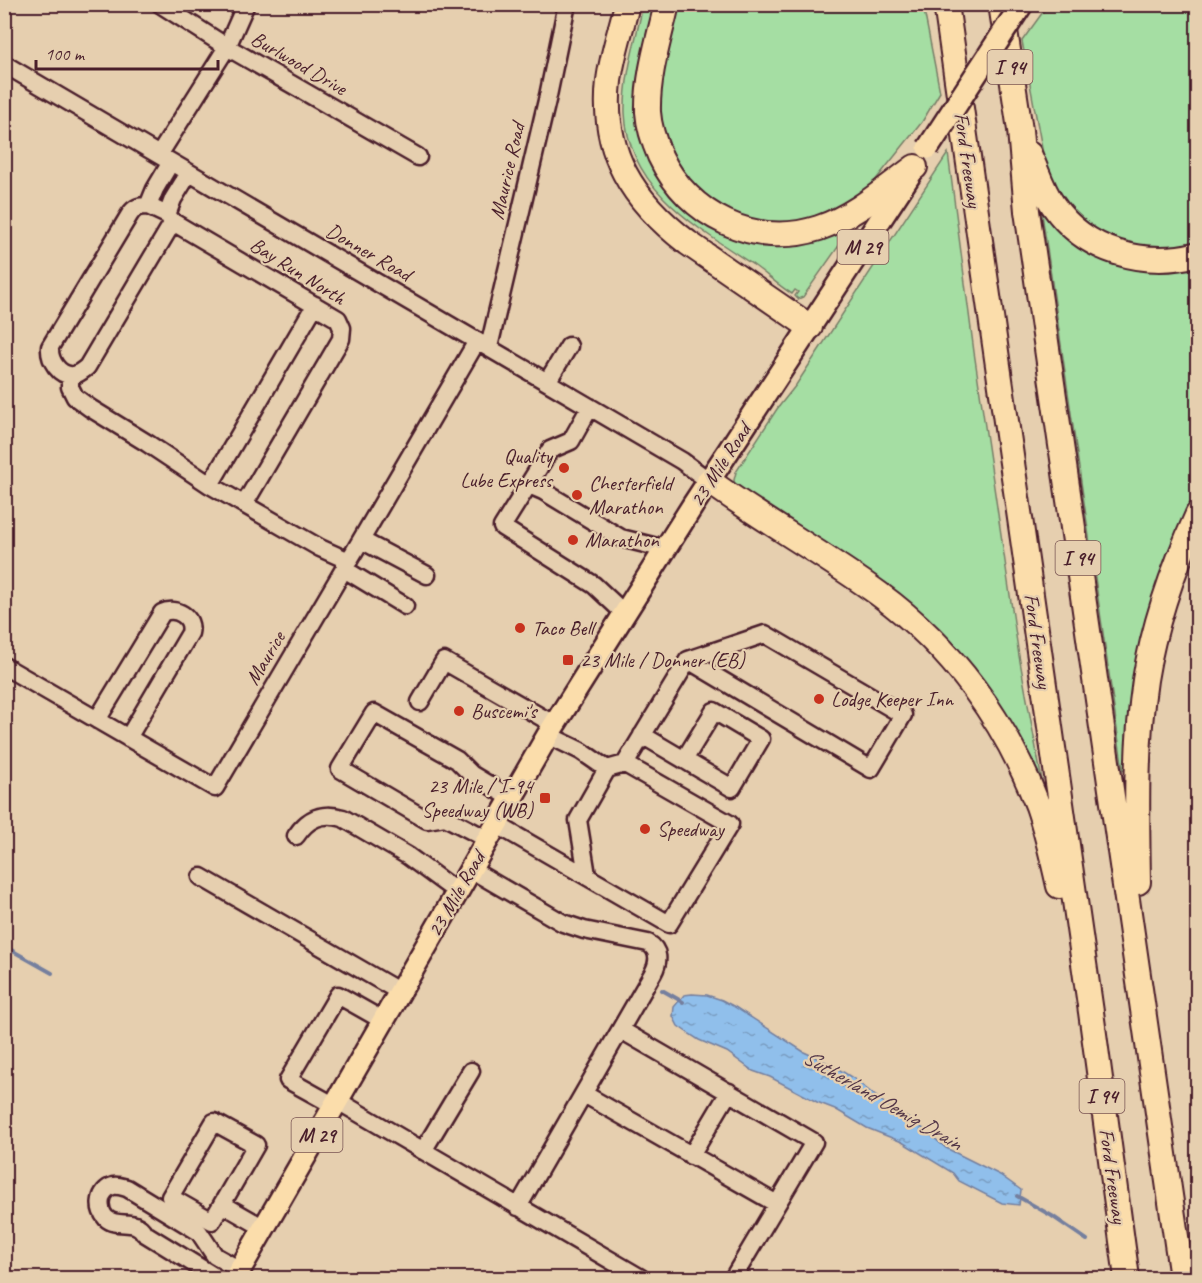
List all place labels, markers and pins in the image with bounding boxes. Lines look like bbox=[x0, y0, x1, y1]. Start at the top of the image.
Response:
place label: Quality Lube Express bbox=[460, 443, 554, 493]
marker: Quality Lube Express bbox=[557, 461, 571, 475]
place label: Chesterfield Marathon bbox=[589, 470, 675, 520]
marker: Chesterfield Marathon bbox=[570, 488, 584, 502]
place label: Marathon bbox=[585, 527, 659, 553]
marker: Marathon bbox=[566, 533, 580, 547]
place label: Taco Bell bbox=[532, 615, 597, 641]
marker: Taco Bell bbox=[513, 621, 527, 635]
place label: 23 Mile / Donner (EB) bbox=[580, 647, 746, 673]
marker: 23 Mile / Donner (EB) bbox=[561, 653, 575, 667]
place label: Lodge Keeper Inn bbox=[831, 686, 955, 712]
marker: Lodge Keeper Inn bbox=[812, 692, 826, 706]
place label: Buscemi's bbox=[471, 698, 538, 724]
marker: Buscemi's bbox=[452, 704, 466, 718]
place label: 23 Mile / I-94 Speedway (WB) bbox=[422, 773, 536, 823]
marker: 23 Mile / I-94 Speedway (WB) bbox=[538, 791, 552, 805]
place label: Speedway bbox=[657, 816, 726, 842]
marker: Speedway bbox=[638, 822, 652, 836]

